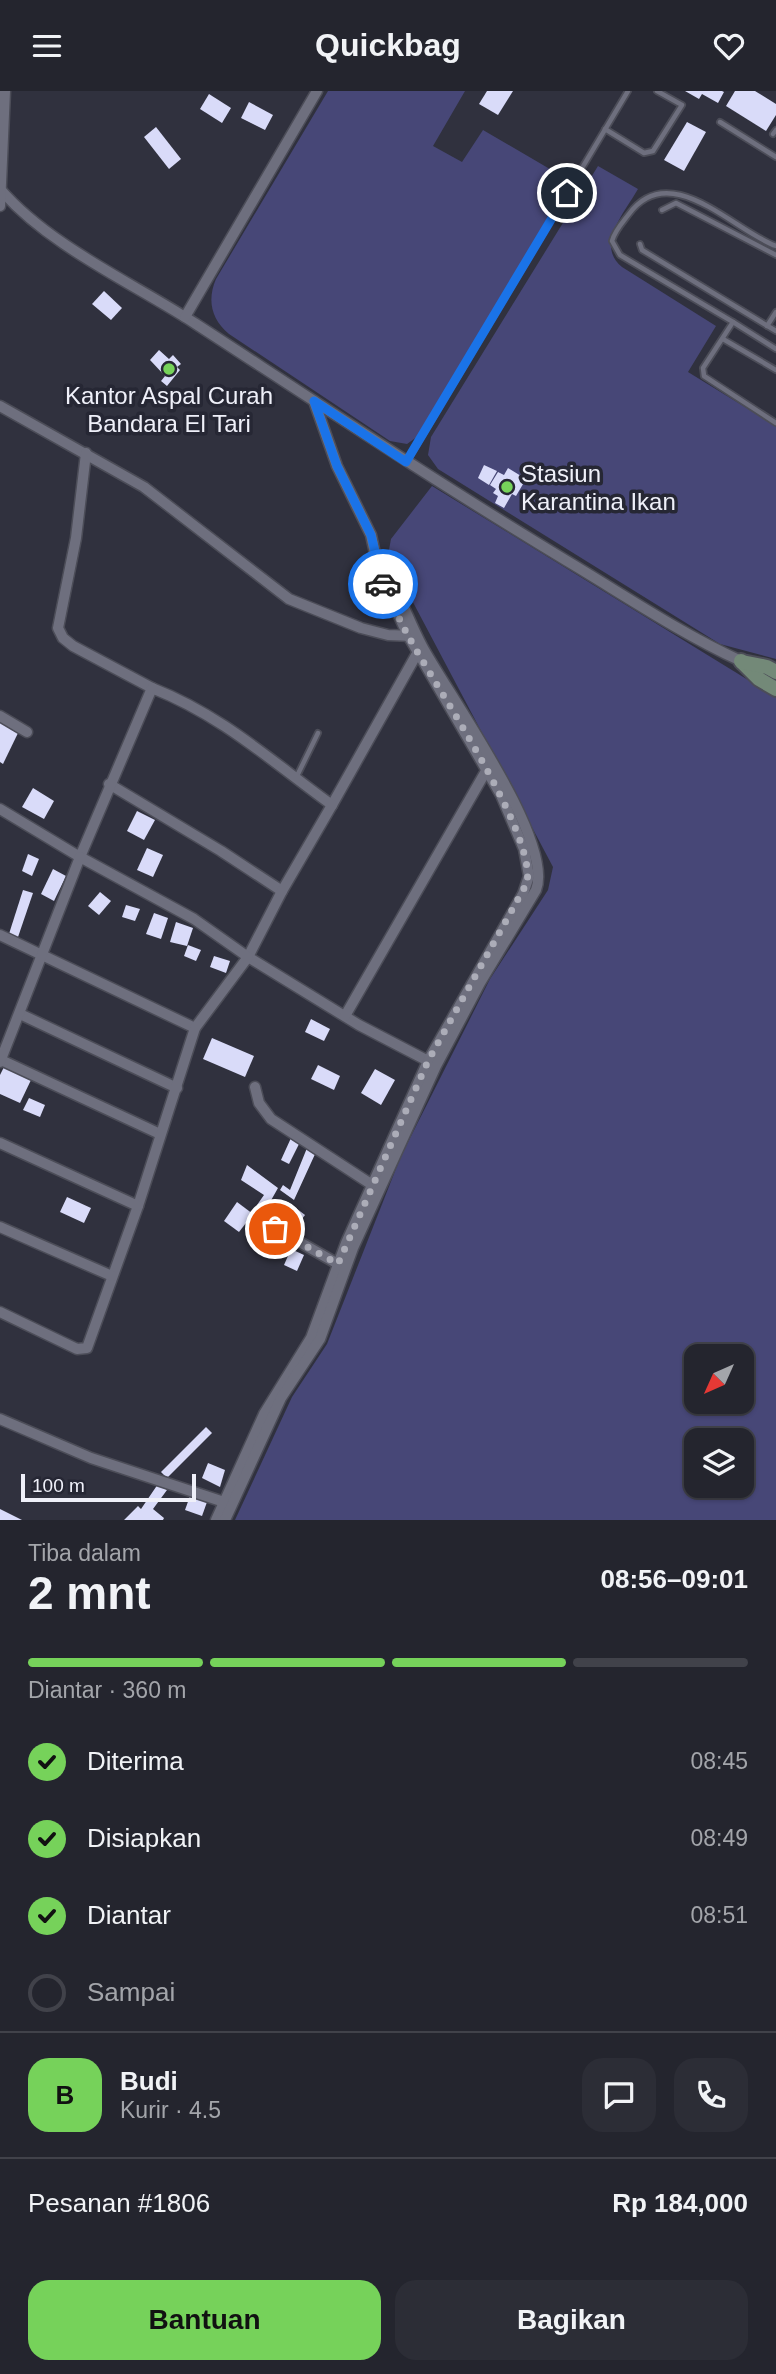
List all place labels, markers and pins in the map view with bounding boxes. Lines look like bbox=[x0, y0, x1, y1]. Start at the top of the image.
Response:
pin bbox=[537, 163, 597, 223]
marker: Kantor Aspal Curah Bandara El Tari bbox=[161, 361, 177, 377]
place label: Kantor Aspal Curah Bandara El Tari bbox=[65, 382, 273, 437]
place label: Stasiun Karantina Ikan bbox=[521, 460, 676, 515]
marker: Stasiun Karantina Ikan bbox=[499, 479, 515, 495]
pin bbox=[245, 1199, 305, 1259]

